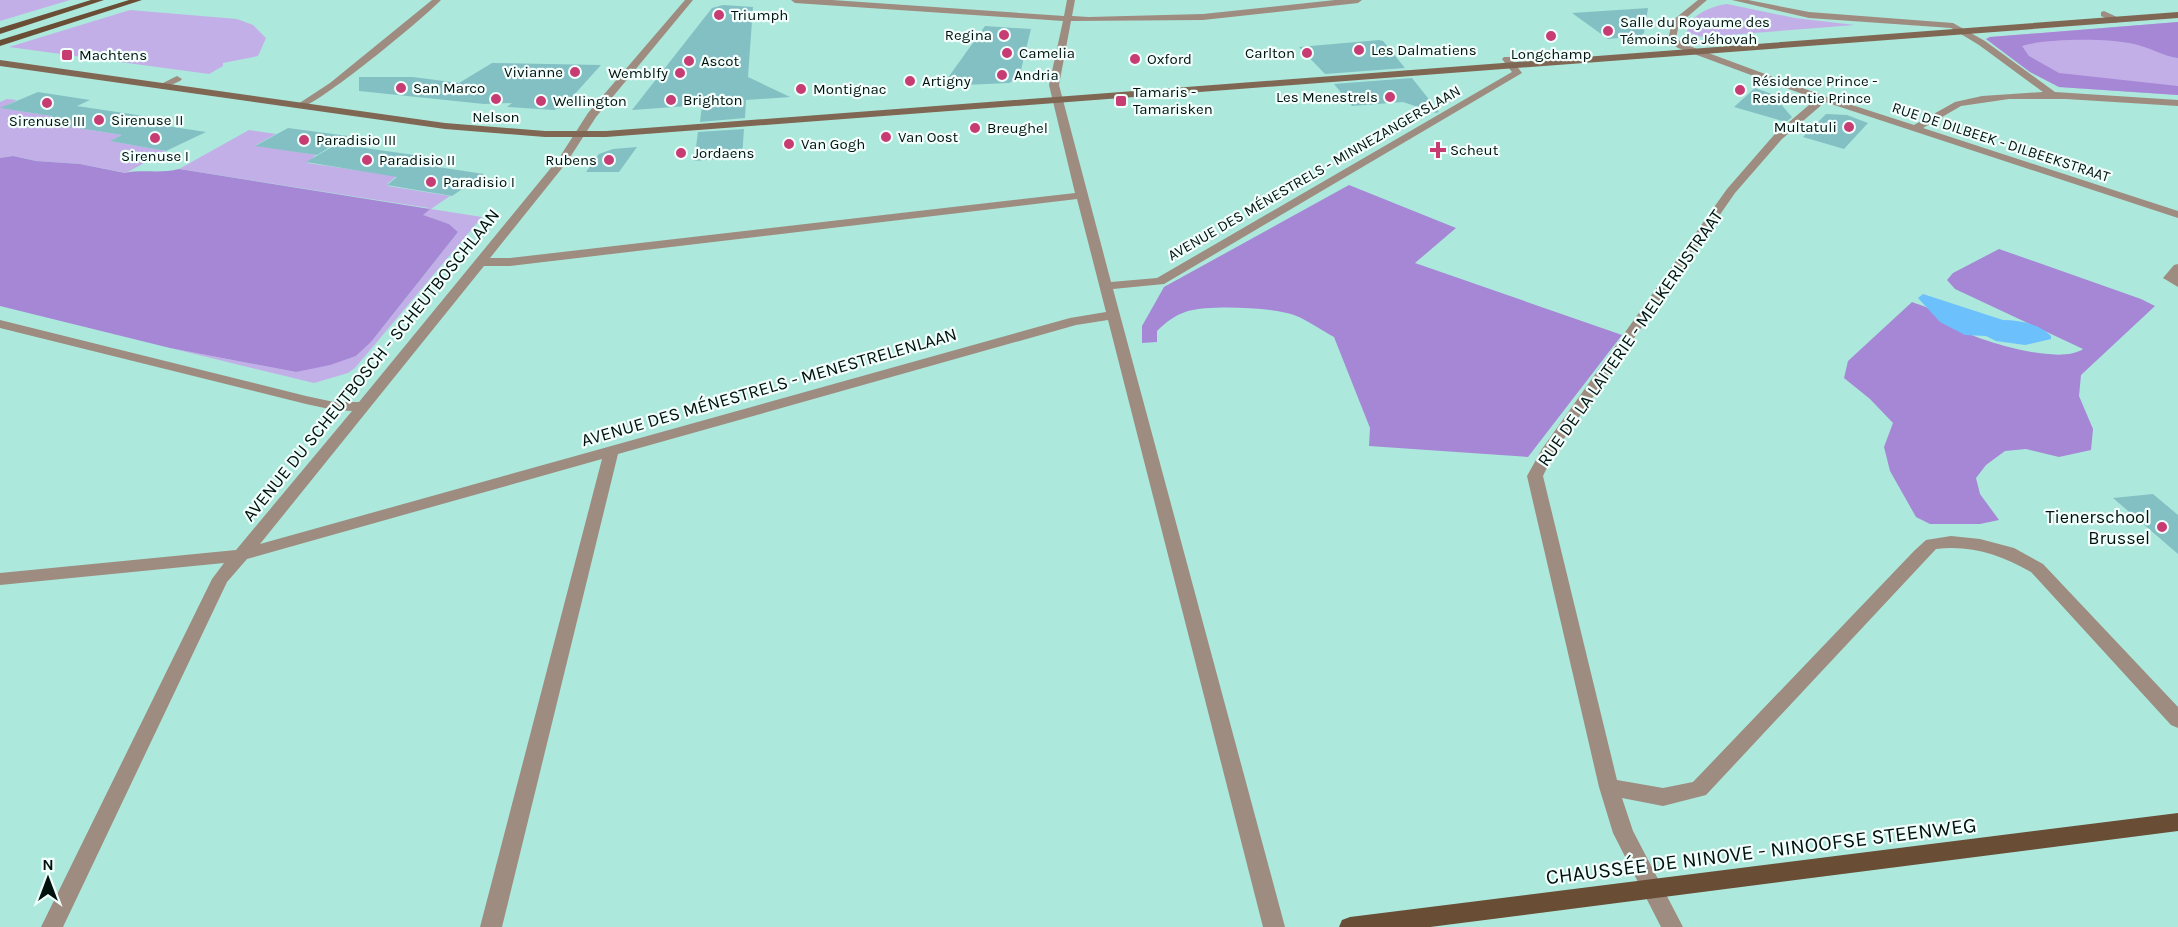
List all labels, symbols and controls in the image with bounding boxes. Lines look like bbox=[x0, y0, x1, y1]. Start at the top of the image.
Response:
place label: Triumph bbox=[731, 6, 788, 24]
marker: Triumph bbox=[712, 8, 726, 22]
place label: Salle du Royaume des Témoins de Jéhovah bbox=[1620, 13, 1770, 48]
marker: Salle du Royaume des Témoins de Jéhovah bbox=[1601, 24, 1615, 38]
place label: Regina bbox=[945, 26, 992, 44]
marker: Regina bbox=[997, 28, 1011, 42]
marker: Longchamp bbox=[1544, 29, 1558, 43]
place label: Les Dalmatiens bbox=[1371, 41, 1477, 59]
marker: Les Dalmatiens bbox=[1352, 43, 1366, 57]
place label: Camelia bbox=[1019, 44, 1075, 62]
place label: Carlton bbox=[1245, 44, 1295, 62]
place label: Longchamp bbox=[1511, 45, 1591, 63]
place label: Machtens bbox=[79, 46, 147, 64]
marker: Camelia bbox=[1000, 46, 1014, 60]
marker: Carlton bbox=[1300, 46, 1314, 60]
marker: Machtens bbox=[60, 48, 74, 62]
place label: Oxford bbox=[1147, 50, 1192, 68]
place label: Ascot bbox=[701, 52, 739, 70]
marker: Oxford bbox=[1128, 52, 1142, 66]
marker: Ascot bbox=[682, 54, 696, 68]
place label: Vivianne bbox=[504, 63, 563, 81]
place label: Wemblfy bbox=[608, 64, 668, 82]
marker: Vivianne bbox=[568, 65, 582, 79]
marker: Wemblfy bbox=[673, 66, 687, 80]
place label: Andria bbox=[1014, 66, 1059, 84]
marker: Andria bbox=[995, 68, 1009, 82]
place label: Artigny bbox=[922, 72, 971, 90]
place label: Résidence Prince - Residentie Prince bbox=[1752, 72, 1877, 107]
marker: Artigny bbox=[903, 74, 917, 88]
place label: San Marco bbox=[413, 79, 485, 97]
place label: Montignac bbox=[813, 80, 887, 98]
marker: San Marco bbox=[394, 81, 408, 95]
street label: AVENUE DES MÉNESTRELS - MINNEZANGERSLAAN bbox=[1164, 81, 1464, 265]
marker: Montignac bbox=[794, 82, 808, 96]
place label: Tamaris - Tamarisken bbox=[1133, 83, 1213, 118]
marker: Résidence Prince - Residentie Prince bbox=[1733, 83, 1747, 97]
place label: Les Menestrels bbox=[1276, 88, 1378, 106]
marker: Les Menestrels bbox=[1383, 90, 1397, 104]
place label: Brighton bbox=[683, 91, 743, 109]
marker: Nelson bbox=[489, 92, 503, 106]
place label: Wellington bbox=[553, 92, 627, 110]
marker: Brighton bbox=[664, 93, 678, 107]
marker: Wellington bbox=[534, 94, 548, 108]
marker: Tamaris - Tamarisken bbox=[1114, 94, 1128, 108]
marker: Sirenuse III bbox=[40, 96, 54, 110]
street label: RUE DE DILBEEK - DILBEEKSTRAAT bbox=[1890, 98, 2113, 186]
place label: Nelson bbox=[472, 108, 520, 126]
place label: Sirenuse II bbox=[111, 111, 183, 129]
place label: Sirenuse III bbox=[9, 112, 85, 130]
marker: Sirenuse II bbox=[92, 113, 106, 127]
place label: Multatuli bbox=[1774, 118, 1837, 136]
place label: Breughel bbox=[987, 119, 1048, 137]
marker: Multatuli bbox=[1842, 120, 1856, 134]
marker: Breughel bbox=[968, 121, 982, 135]
place label: Van Oost bbox=[898, 128, 959, 146]
marker: Van Oost bbox=[879, 130, 893, 144]
marker: Sirenuse I bbox=[148, 131, 162, 145]
place label: Paradisio III bbox=[316, 131, 396, 149]
marker: Paradisio III bbox=[297, 133, 311, 147]
place label: Van Gogh bbox=[801, 135, 865, 153]
marker: Van Gogh bbox=[782, 137, 796, 151]
place label: Scheut bbox=[1450, 141, 1499, 159]
marker: Scheut bbox=[1431, 143, 1445, 157]
place label: Jordaens bbox=[693, 144, 754, 162]
marker: Jordaens bbox=[674, 146, 688, 160]
place label: Sirenuse I bbox=[121, 147, 189, 165]
place label: Paradisio II bbox=[379, 151, 455, 169]
place label: Rubens bbox=[545, 151, 597, 169]
marker: Paradisio II bbox=[360, 153, 374, 167]
marker: Rubens bbox=[602, 153, 616, 167]
place label: Paradisio I bbox=[443, 173, 515, 191]
marker: Paradisio I bbox=[424, 175, 438, 189]
street label: AVENUE DU SCHEUTBOSCH - SCHEUTBOSCHLAAN bbox=[238, 204, 504, 526]
street label: RUE DE LA LAITERIE - MELKERIJSTRAAT bbox=[1533, 205, 1727, 471]
street label: AVENUE DES MÉNESTRELS - MENESTRELENLAAN bbox=[578, 322, 959, 451]
place label: Tienerschool Brussel bbox=[2045, 506, 2150, 549]
marker: Tienerschool Brussel bbox=[2155, 520, 2169, 534]
street label: CHAUSSÉE DE NINOVE - NINOOFSE STEENWEG bbox=[1544, 813, 1978, 889]
north arrow bbox=[18, 849, 78, 909]
text: N bbox=[42, 855, 54, 874]

